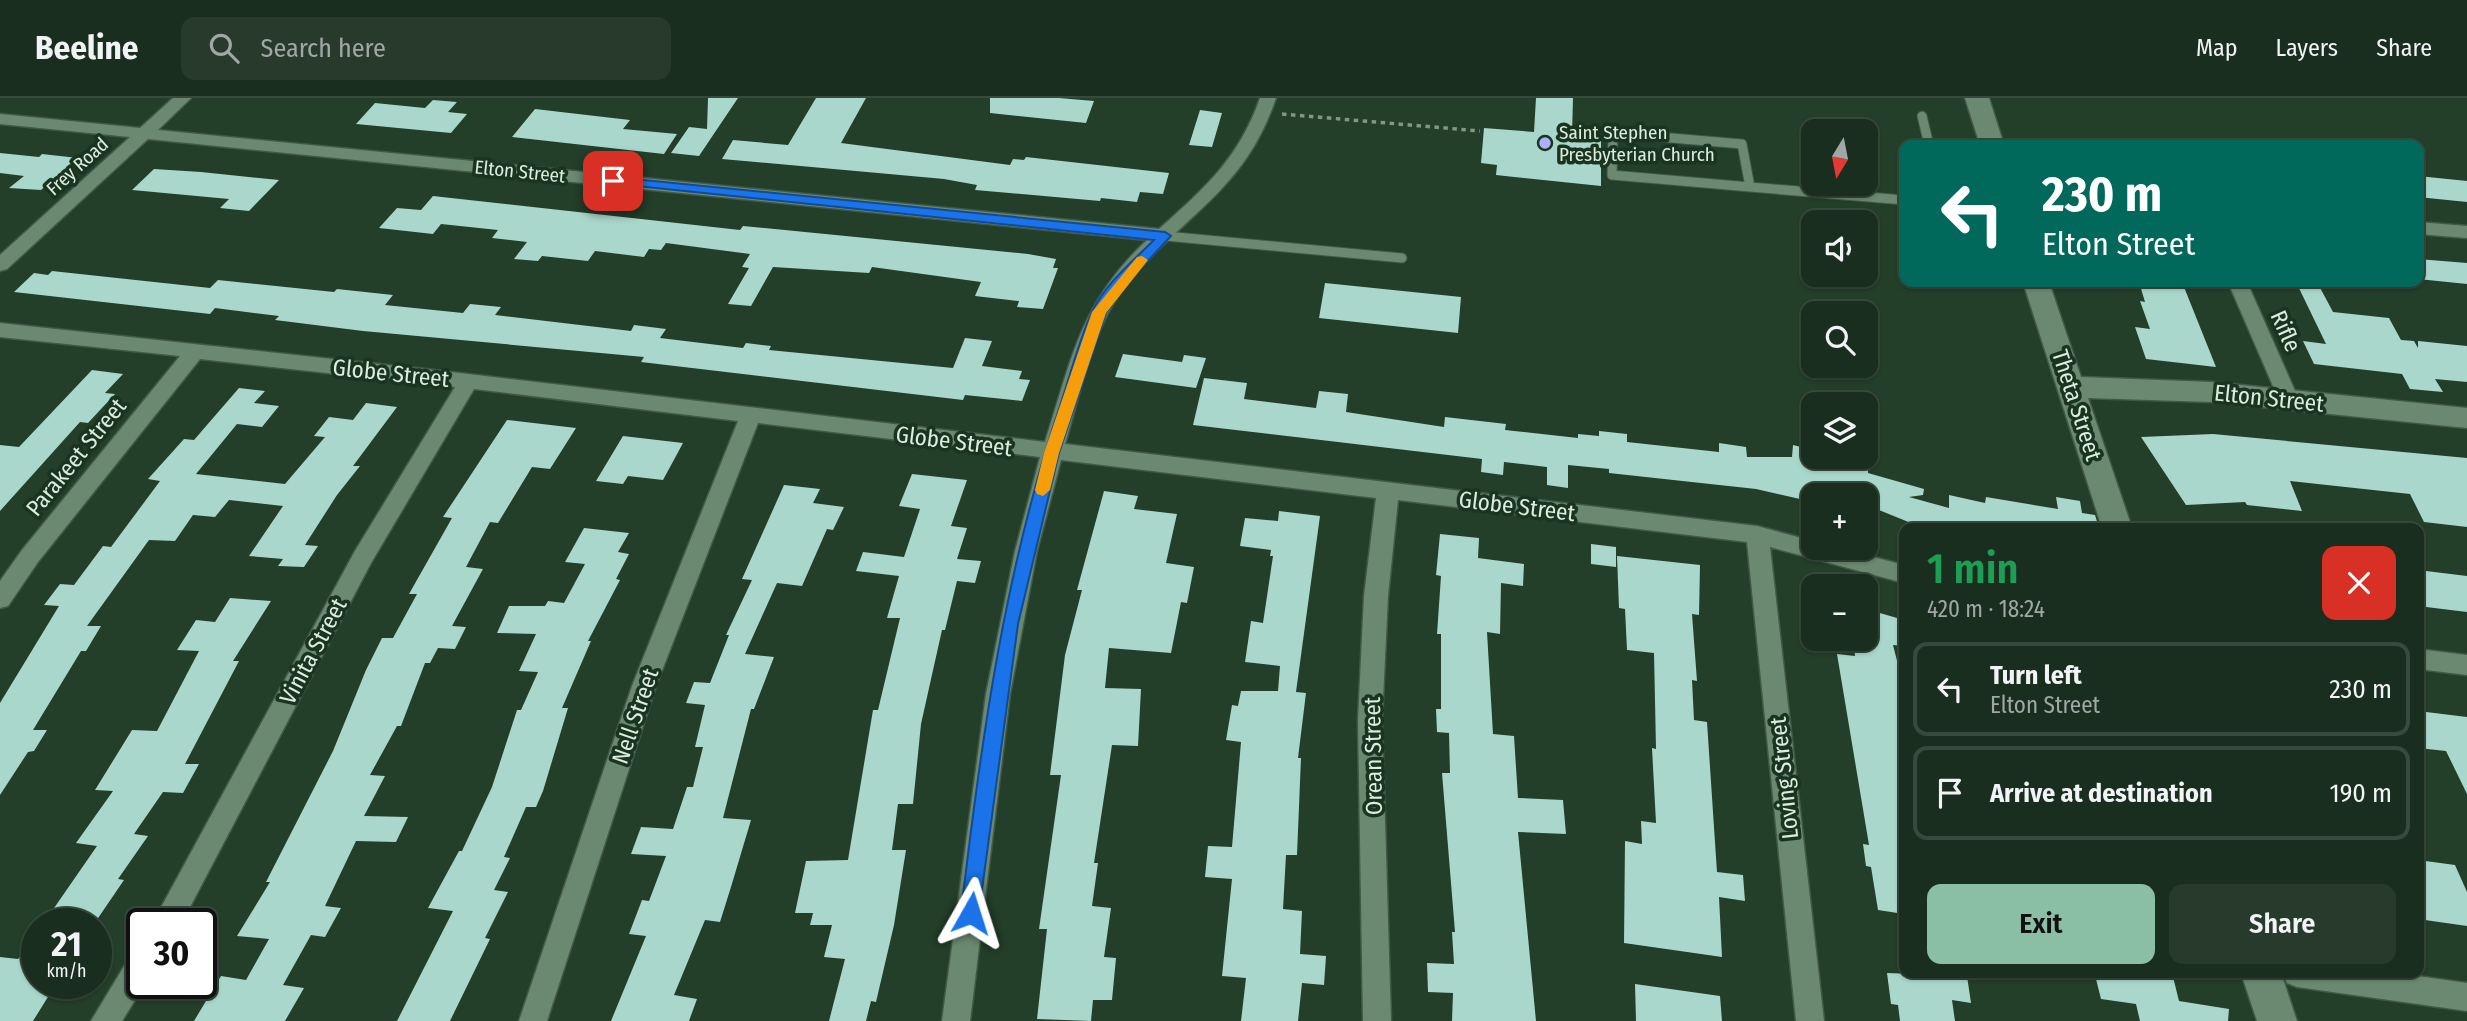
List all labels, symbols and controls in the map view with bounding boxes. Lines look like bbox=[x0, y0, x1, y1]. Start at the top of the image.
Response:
search box bbox=[181, 17, 671, 80]
text: Beeline bbox=[35, 28, 139, 68]
icon: search bbox=[205, 29, 243, 67]
text: Search here bbox=[261, 33, 386, 64]
text: Map bbox=[2196, 34, 2238, 62]
text: Layers bbox=[2276, 34, 2338, 62]
text: Share bbox=[2376, 34, 2432, 62]
north arrow bbox=[1801, 119, 1878, 196]
map controls bbox=[1801, 119, 1878, 651]
place label: Saint Stephen Presbyterian Church bbox=[1559, 121, 1715, 166]
street label: Frey Road bbox=[42, 133, 113, 200]
marker: Saint Stephen Presbyterian Church bbox=[1537, 135, 1553, 151]
pin bbox=[583, 151, 643, 211]
street label: Elton Street bbox=[474, 155, 567, 188]
icon: arrive bbox=[594, 162, 632, 200]
text: 230 m bbox=[2042, 165, 2162, 224]
icon: left bbox=[1927, 168, 2018, 259]
button: sound bbox=[1801, 210, 1878, 287]
text: Elton Street bbox=[2042, 225, 2195, 263]
button: search bbox=[1801, 301, 1878, 378]
street label: Rifle bbox=[2265, 306, 2307, 356]
street label: Theta Street bbox=[2046, 346, 2108, 464]
street label: Globe Street bbox=[331, 353, 451, 393]
street label: Elton Street bbox=[2213, 378, 2326, 418]
street label: Parakeet Street bbox=[20, 392, 132, 522]
button: layers bbox=[1801, 392, 1878, 469]
street label: Globe Street bbox=[894, 420, 1014, 462]
button: + bbox=[1801, 483, 1878, 560]
street label: Globe Street bbox=[1457, 485, 1577, 527]
text: 1 min bbox=[1927, 544, 2018, 594]
button: close bbox=[2322, 546, 2396, 620]
button: − bbox=[1801, 574, 1878, 651]
street label: Vinita Street bbox=[273, 593, 353, 709]
text: 420 m · 18:24 bbox=[1927, 595, 2045, 623]
text: Turn left bbox=[1990, 660, 2082, 691]
street label: Nell Street bbox=[606, 664, 665, 768]
icon: left bbox=[1931, 670, 1969, 708]
text: 230 m bbox=[2329, 674, 2392, 705]
text: Elton Street bbox=[1990, 691, 2100, 719]
street label: Orean Street bbox=[1358, 696, 1388, 815]
street label: Loving Street bbox=[1764, 715, 1804, 840]
icon: arrive bbox=[1931, 774, 1969, 812]
text: Arrive at destination bbox=[1990, 778, 2213, 809]
text: 190 m bbox=[2330, 778, 2392, 809]
position arrow bbox=[934, 876, 1008, 950]
button: Exit bbox=[1927, 884, 2155, 964]
button: Share bbox=[2169, 884, 2396, 964]
speed limit sign: 30 bbox=[126, 908, 217, 999]
text: 21 bbox=[51, 923, 82, 965]
text: km/h bbox=[46, 960, 87, 982]

